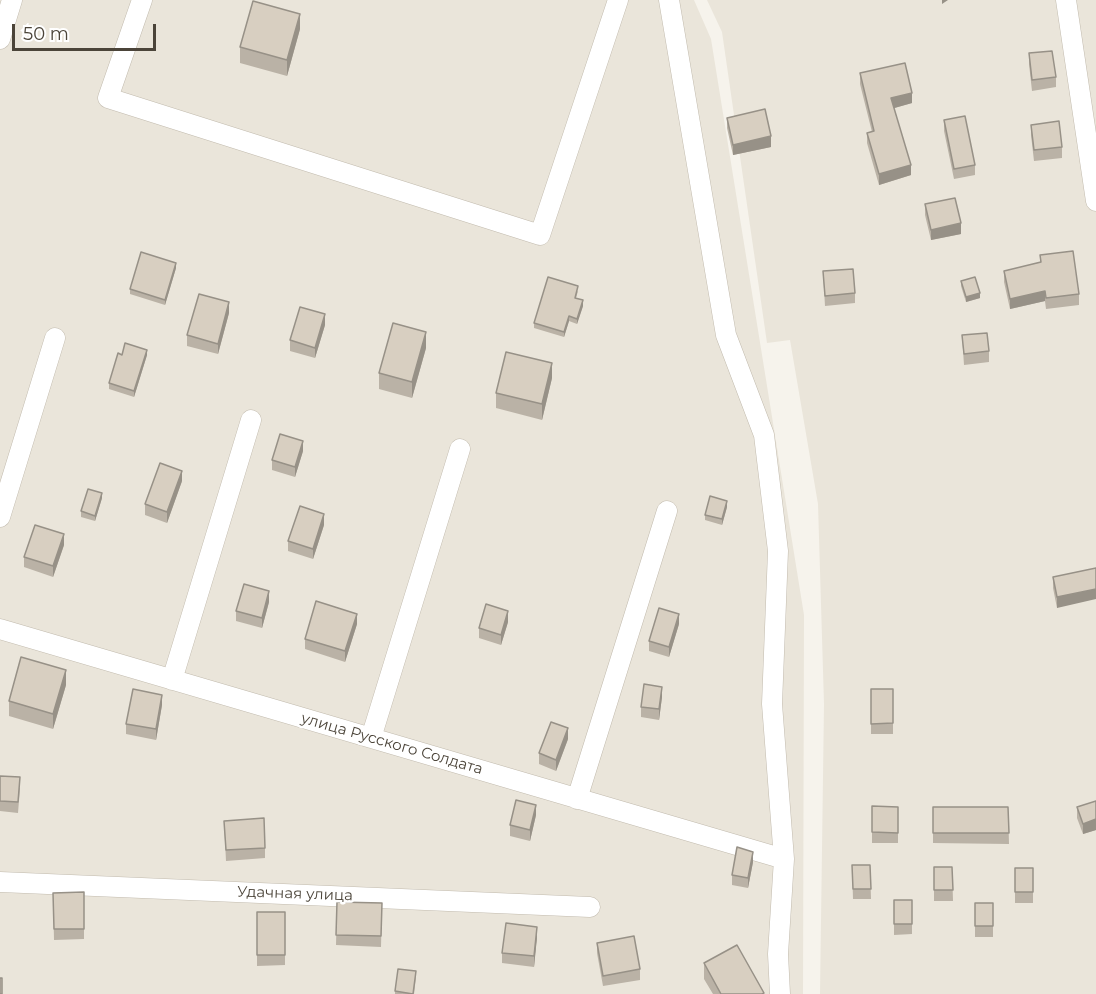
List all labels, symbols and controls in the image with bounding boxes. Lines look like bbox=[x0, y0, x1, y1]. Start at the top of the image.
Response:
scale bar bbox=[15, 12, 159, 50]
text: 50 m bbox=[23, 23, 69, 45]
street label: улица Русского Солдата bbox=[299, 709, 485, 779]
street label: Удачная улица bbox=[237, 883, 353, 905]

